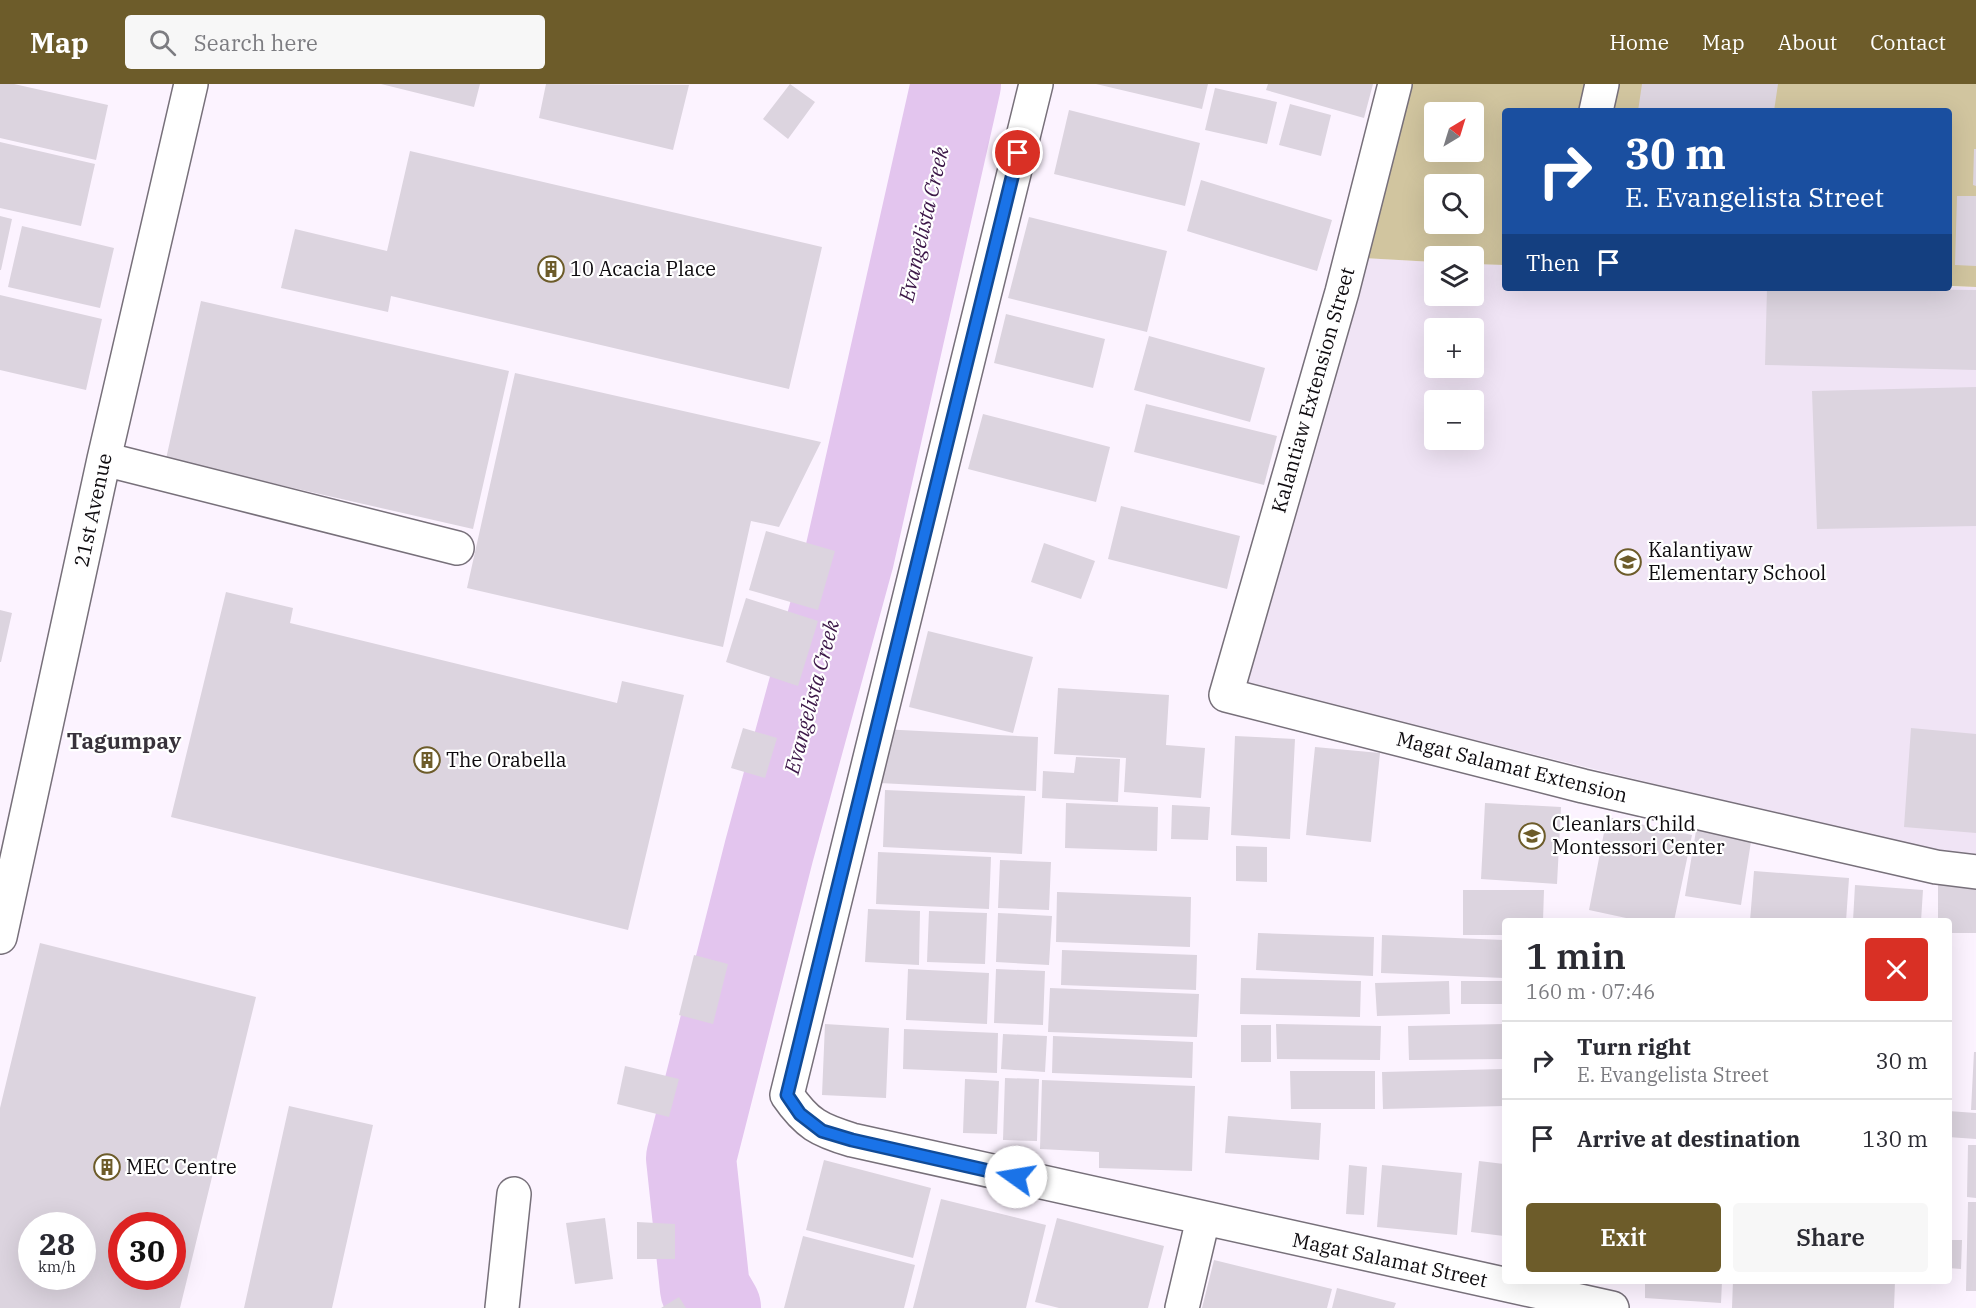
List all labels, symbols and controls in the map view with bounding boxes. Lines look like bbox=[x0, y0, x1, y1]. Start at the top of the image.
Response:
search box bbox=[125, 15, 545, 69]
text: Map bbox=[30, 24, 89, 61]
icon: search bbox=[146, 26, 179, 59]
text: Search here bbox=[194, 28, 318, 57]
text: Home bbox=[1609, 28, 1669, 56]
text: Map bbox=[1702, 28, 1745, 56]
text: About bbox=[1778, 28, 1837, 56]
text: Contact bbox=[1870, 28, 1946, 56]
north arrow bbox=[1424, 102, 1484, 162]
map controls bbox=[1424, 102, 1484, 450]
text: 30 m bbox=[1625, 126, 1726, 181]
pin bbox=[992, 127, 1043, 178]
icon: right bbox=[1526, 132, 1604, 210]
icon: arrive bbox=[1001, 136, 1034, 169]
water label: Evangelista Creek bbox=[891, 143, 955, 305]
button: search bbox=[1424, 174, 1484, 234]
text: E. Evangelista Street bbox=[1625, 179, 1884, 214]
button: layers bbox=[1424, 246, 1484, 306]
icon: arrive bbox=[1592, 246, 1625, 279]
text: Then bbox=[1526, 248, 1580, 277]
building icon: 10 Acacia Place bbox=[536, 254, 566, 284]
place label: 10 Acacia Place bbox=[570, 255, 716, 282]
street label: Kalantiaw Extension Street bbox=[1264, 264, 1361, 516]
button: + bbox=[1424, 318, 1484, 378]
button: − bbox=[1424, 390, 1484, 450]
street label: 21st Avenue bbox=[67, 451, 118, 569]
place label: Kalantiyaw Elementary School bbox=[1648, 536, 1826, 586]
school or university icon: Kalantiyaw Elementary School bbox=[1613, 547, 1643, 577]
water label: Evangelista Creek bbox=[777, 616, 845, 778]
street label: Magat Salamat Extension bbox=[1394, 725, 1631, 808]
district label: Tagumpay bbox=[67, 726, 182, 755]
building icon: The Orabella bbox=[412, 745, 442, 775]
place label: The Orabella bbox=[446, 746, 567, 773]
place label: Cleanlars Child Montessori Center bbox=[1552, 810, 1725, 860]
school or university icon: Cleanlars Child Montessori Center bbox=[1517, 821, 1547, 851]
text: 1 min bbox=[1526, 932, 1626, 979]
button: close bbox=[1865, 938, 1928, 1001]
text: 160 m · 07:46 bbox=[1526, 978, 1655, 1005]
text: Turn right bbox=[1577, 1032, 1691, 1061]
icon: right bbox=[1526, 1044, 1559, 1077]
text: 30 m bbox=[1876, 1046, 1928, 1075]
text: E. Evangelista Street bbox=[1577, 1061, 1769, 1088]
icon: arrive bbox=[1526, 1122, 1559, 1155]
text: Arrive at destination bbox=[1577, 1124, 1800, 1153]
text: 130 m bbox=[1862, 1124, 1928, 1153]
position arrow bbox=[984, 1145, 1048, 1209]
building icon: MEC Centre bbox=[92, 1152, 122, 1182]
place label: MEC Centre bbox=[126, 1153, 237, 1180]
button: Exit bbox=[1526, 1203, 1721, 1272]
button: Share bbox=[1733, 1203, 1928, 1272]
speed limit sign: 30 bbox=[108, 1212, 186, 1290]
text: 28 bbox=[39, 1224, 75, 1263]
street label: Magat Salamat Street bbox=[1290, 1226, 1490, 1293]
text: km/h bbox=[38, 1257, 76, 1276]

